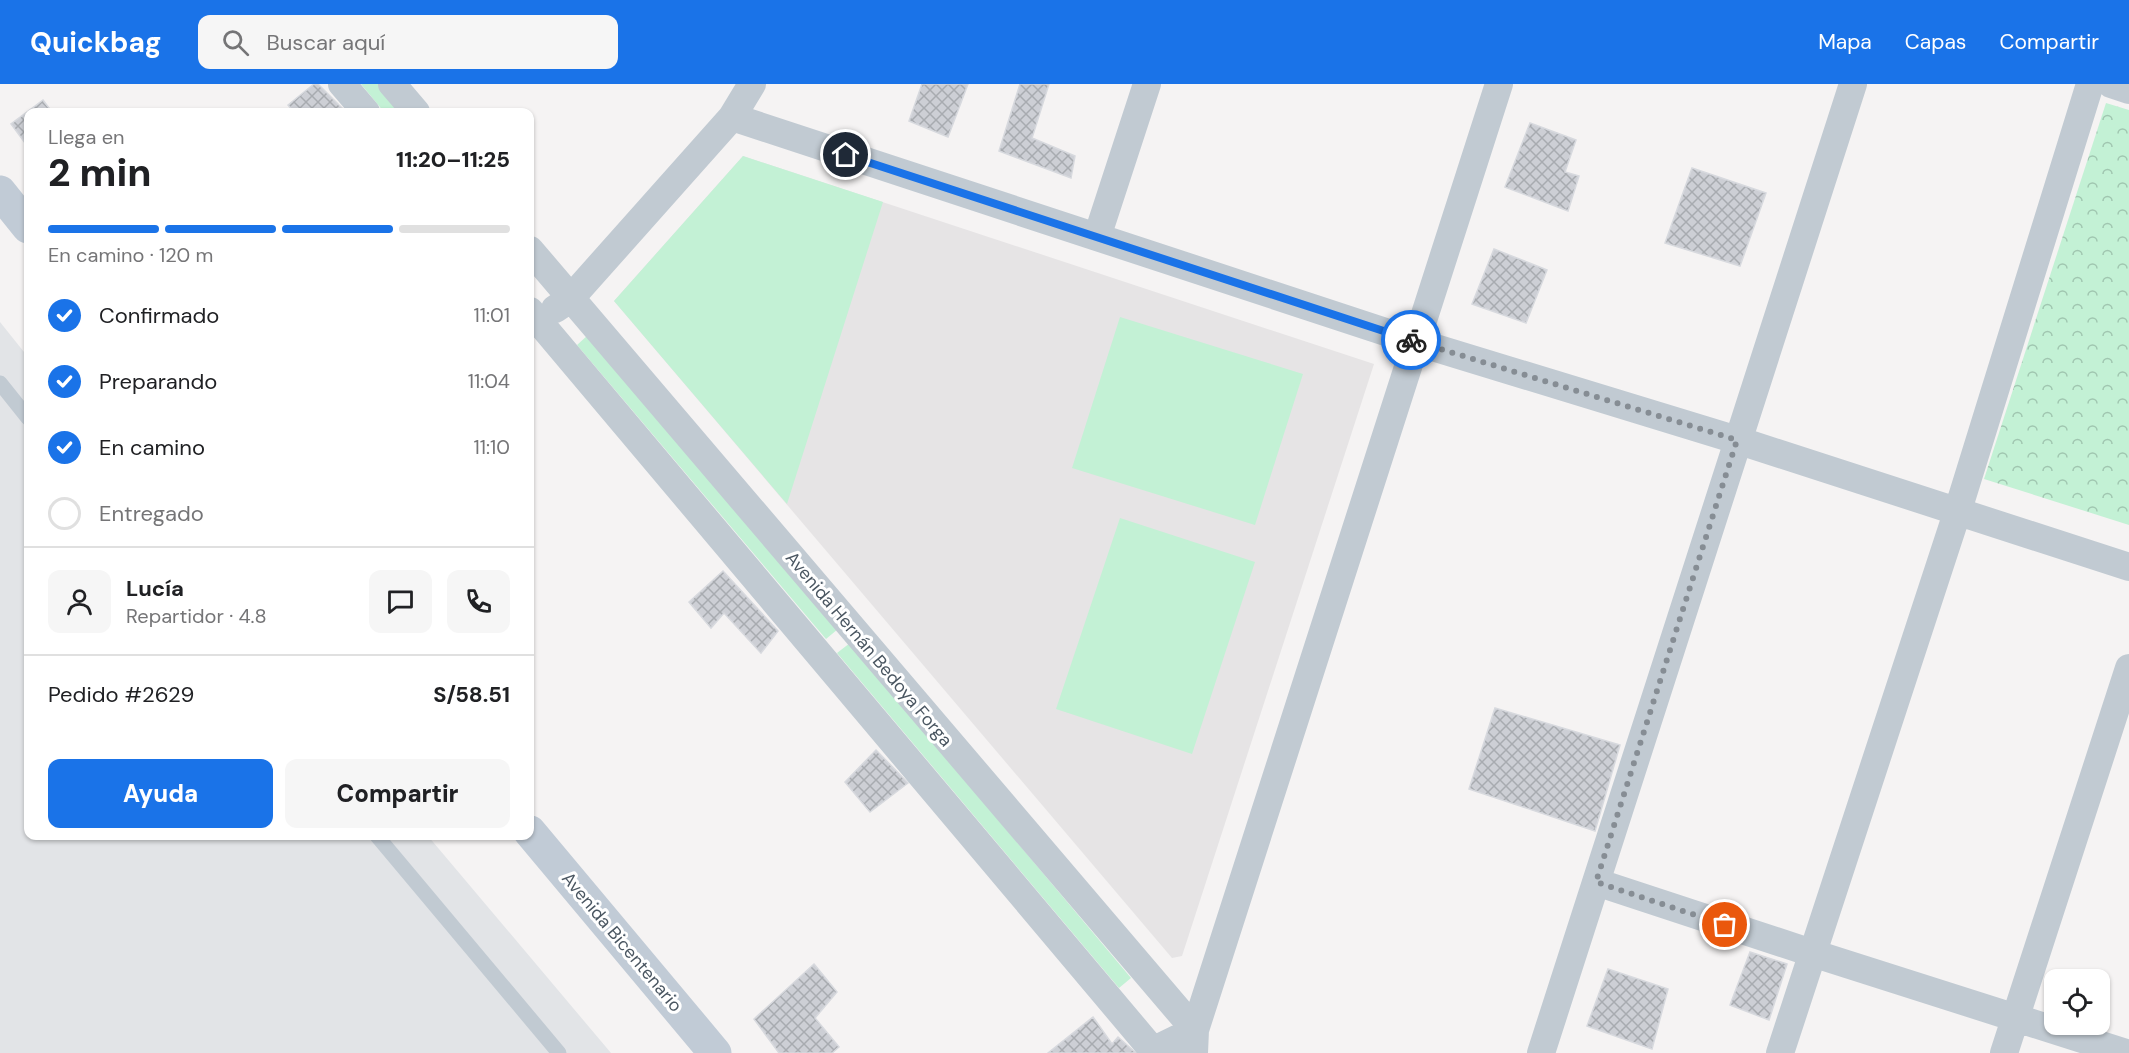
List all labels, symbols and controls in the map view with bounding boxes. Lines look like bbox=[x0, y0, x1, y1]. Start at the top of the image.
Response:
search box bbox=[198, 15, 618, 69]
text: Quickbag bbox=[30, 24, 162, 61]
icon: search bbox=[219, 26, 252, 59]
text: Buscar aquí bbox=[267, 28, 385, 57]
text: Mapa bbox=[1818, 28, 1872, 56]
text: Capas bbox=[1905, 28, 1966, 56]
text: Compartir bbox=[1999, 28, 2099, 56]
text: Llega en bbox=[48, 124, 125, 150]
pin bbox=[820, 129, 871, 180]
icon: home bbox=[829, 138, 862, 171]
text: 11:20–11:25 bbox=[396, 145, 510, 174]
text: 2 min bbox=[48, 147, 152, 198]
text: En camino · 120 m bbox=[48, 242, 213, 268]
icon: check bbox=[48, 299, 81, 332]
text: Confirmado bbox=[99, 301, 219, 330]
text: 11:01 bbox=[474, 302, 510, 328]
courier bbox=[1381, 310, 1441, 370]
icon: bike bbox=[1395, 324, 1428, 357]
icon: check bbox=[48, 365, 81, 398]
text: Preparando bbox=[99, 367, 217, 396]
text: 11:04 bbox=[468, 368, 510, 394]
icon: check bbox=[48, 431, 81, 464]
text: En camino bbox=[99, 433, 205, 462]
text: 11:10 bbox=[474, 434, 510, 460]
text: Entregado bbox=[99, 499, 204, 528]
street label: Avenida Hernán Bedoya Forga bbox=[780, 546, 958, 752]
button: person bbox=[48, 570, 111, 633]
button: chat bbox=[369, 570, 432, 633]
button: phone bbox=[447, 570, 510, 633]
text: Lucía bbox=[126, 574, 184, 603]
text: Repartidor · 4.8 bbox=[126, 603, 267, 629]
text: Pedido #2629 bbox=[48, 680, 194, 709]
text: S/58.51 bbox=[433, 680, 510, 709]
button: Ayuda bbox=[48, 759, 273, 828]
button: Compartir bbox=[285, 759, 510, 828]
street label: Avenida Bicentenario bbox=[556, 867, 688, 1017]
pin bbox=[1699, 899, 1750, 950]
icon: bag bbox=[1708, 908, 1741, 941]
map controls bbox=[2044, 969, 2110, 1035]
button: locate bbox=[2044, 969, 2110, 1035]

